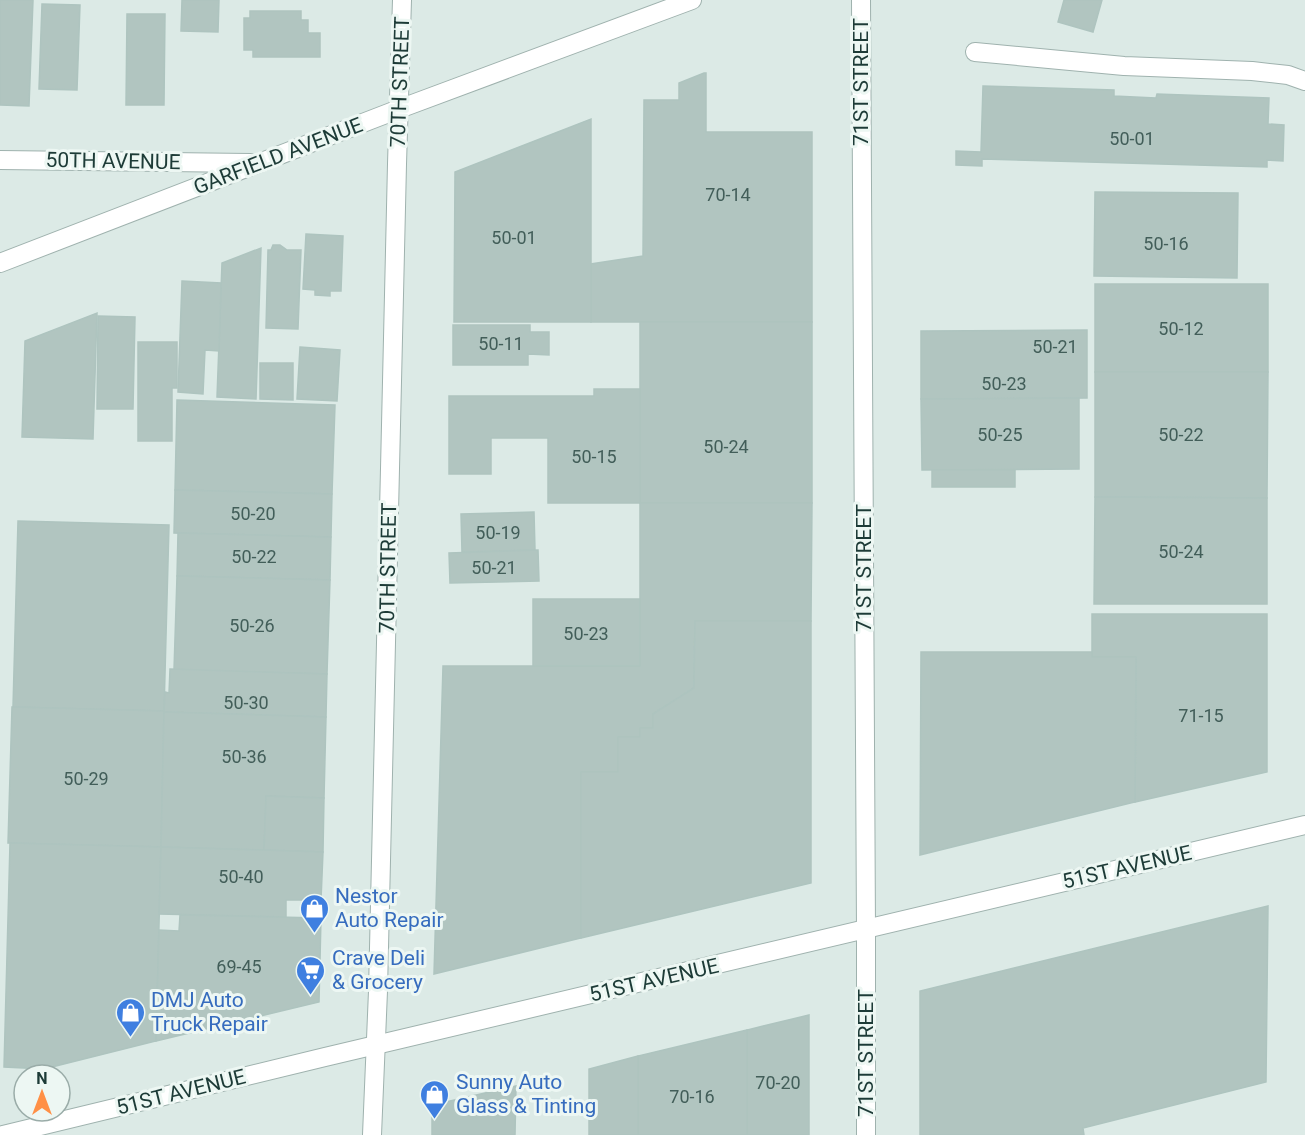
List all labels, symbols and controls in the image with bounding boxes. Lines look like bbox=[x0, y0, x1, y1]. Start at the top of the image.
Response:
street label: 70TH STREET bbox=[386, 16, 414, 148]
street label: 71ST STREET bbox=[849, 18, 873, 146]
street label: GARFIELD AVENUE bbox=[190, 113, 366, 199]
house number: 50-01 bbox=[1109, 128, 1155, 149]
street label: 50TH AVENUE bbox=[45, 148, 181, 174]
house number: 70-14 bbox=[705, 184, 751, 205]
house number: 50-01 bbox=[491, 227, 537, 248]
house number: 50-16 bbox=[1143, 233, 1189, 254]
house number: 50-12 bbox=[1158, 318, 1204, 339]
house number: 50-11 bbox=[478, 333, 524, 354]
house number: 50-21 bbox=[1032, 336, 1078, 357]
house number: 50-23 bbox=[981, 373, 1027, 394]
house number: 50-25 bbox=[977, 424, 1023, 445]
house number: 50-22 bbox=[1158, 424, 1204, 445]
house number: 50-24 bbox=[703, 436, 749, 457]
house number: 50-15 bbox=[571, 446, 617, 467]
street label: 70TH STREET bbox=[375, 502, 401, 634]
house number: 50-20 bbox=[230, 503, 276, 524]
street label: 71ST STREET bbox=[852, 504, 876, 632]
house number: 50-19 bbox=[475, 522, 521, 543]
house number: 50-24 bbox=[1158, 541, 1204, 562]
house number: 50-22 bbox=[231, 546, 277, 567]
house number: 50-21 bbox=[471, 557, 517, 578]
house number: 50-26 bbox=[229, 615, 275, 636]
house number: 50-23 bbox=[563, 623, 609, 644]
house number: 50-30 bbox=[223, 692, 269, 713]
house number: 71-15 bbox=[1178, 705, 1224, 726]
house number: 50-36 bbox=[221, 746, 267, 767]
house number: 50-29 bbox=[63, 768, 109, 789]
street label: 51ST AVENUE bbox=[1060, 840, 1194, 894]
house number: 50-40 bbox=[218, 866, 264, 887]
place label: Nestor Auto Repair bbox=[335, 884, 444, 932]
shop icon: Nestor Auto Repair bbox=[298, 892, 330, 934]
place label: Crave Deli & Grocery bbox=[332, 946, 425, 994]
street label: 51ST AVENUE bbox=[587, 953, 721, 1007]
supermarket icon: Crave Deli & Grocery bbox=[295, 954, 327, 996]
house number: 69-45 bbox=[216, 956, 262, 977]
place label: DMJ Auto Truck Repair bbox=[151, 988, 268, 1036]
street label: 71ST STREET bbox=[854, 989, 878, 1117]
shop icon: DMJ Auto Truck Repair bbox=[114, 996, 146, 1038]
north arrow bbox=[12, 1063, 72, 1123]
street label: 51ST AVENUE bbox=[114, 1064, 248, 1120]
text: N bbox=[36, 1069, 48, 1088]
place label: Sunny Auto Glass & Tinting bbox=[456, 1070, 596, 1118]
house number: 70-20 bbox=[755, 1072, 801, 1093]
shop icon: Sunny Auto Glass & Tinting bbox=[419, 1078, 451, 1120]
house number: 70-16 bbox=[669, 1086, 715, 1107]

